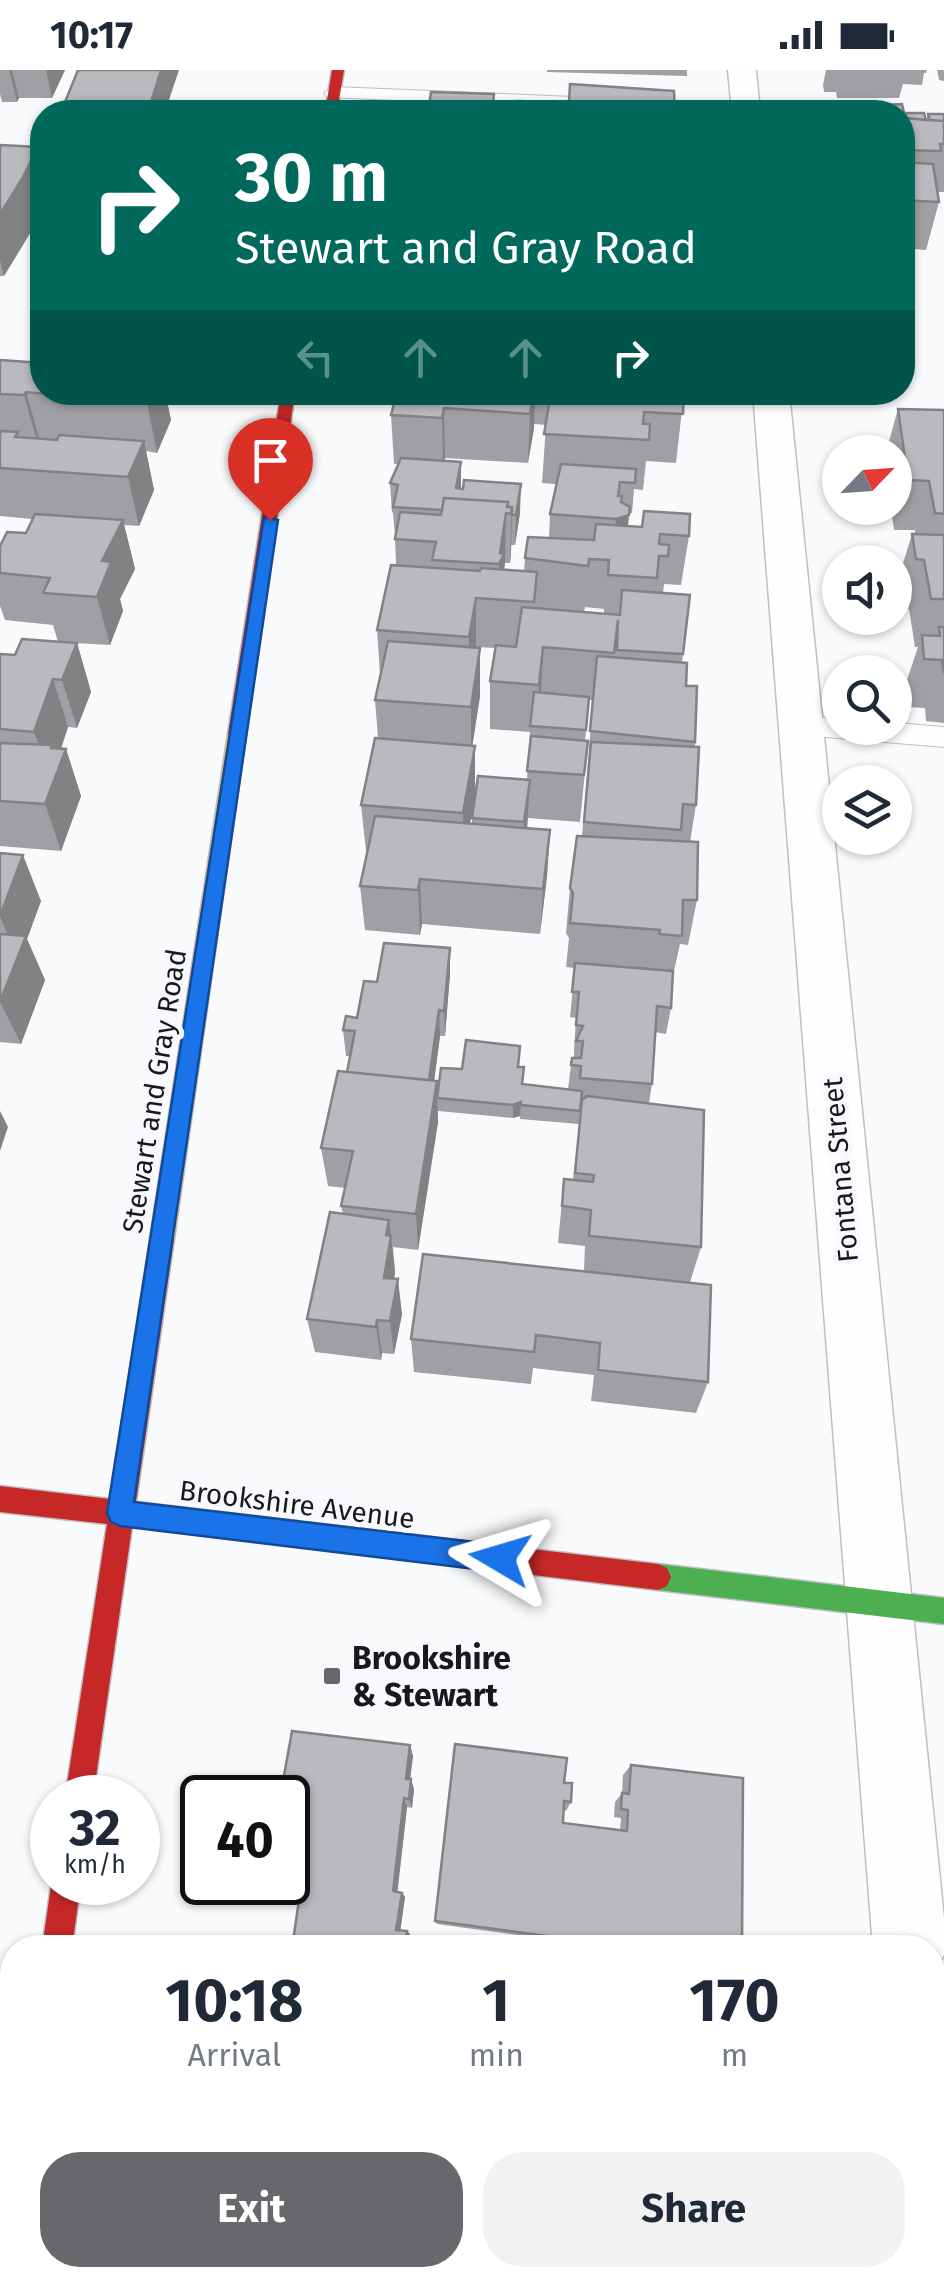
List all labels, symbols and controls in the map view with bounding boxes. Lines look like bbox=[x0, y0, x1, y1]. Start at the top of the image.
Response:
text: 10:17 bbox=[50, 12, 133, 58]
text: 30 m bbox=[235, 136, 388, 220]
icon: right bbox=[70, 140, 200, 270]
text: Stewart and Gray Road bbox=[235, 221, 697, 275]
icon: left bbox=[288, 330, 343, 385]
icon: ahead bbox=[393, 330, 448, 385]
icon: ahead bbox=[498, 330, 553, 385]
icon: right bbox=[603, 330, 658, 385]
pin bbox=[228, 418, 313, 521]
icon: arrive bbox=[243, 433, 298, 488]
north arrow bbox=[822, 435, 912, 525]
map controls bbox=[822, 435, 912, 855]
button: sound bbox=[822, 545, 912, 635]
button: search bbox=[822, 655, 912, 745]
button: layers bbox=[822, 765, 912, 855]
street label: Stewart and Gray Road bbox=[116, 947, 193, 1236]
street label: Fontana Street bbox=[816, 1075, 865, 1264]
street label: Brookshire Avenue bbox=[177, 1474, 416, 1535]
position arrow bbox=[448, 1506, 552, 1610]
place label: Brookshire & Stewart bbox=[352, 1639, 511, 1714]
marker: Brookshire & Stewart bbox=[321, 1665, 343, 1687]
speed limit sign: 40 bbox=[180, 1775, 310, 1905]
text: 32 bbox=[69, 1798, 121, 1858]
text: km/h bbox=[64, 1850, 126, 1880]
text: 10:18 bbox=[165, 1965, 303, 2037]
text: 1 bbox=[482, 1965, 510, 2037]
text: 170 bbox=[689, 1965, 780, 2037]
text: Arrival bbox=[187, 2036, 281, 2074]
text: min bbox=[469, 2036, 524, 2074]
text: m bbox=[721, 2036, 748, 2074]
button: Exit bbox=[40, 2152, 463, 2267]
button: Share bbox=[483, 2152, 905, 2267]

